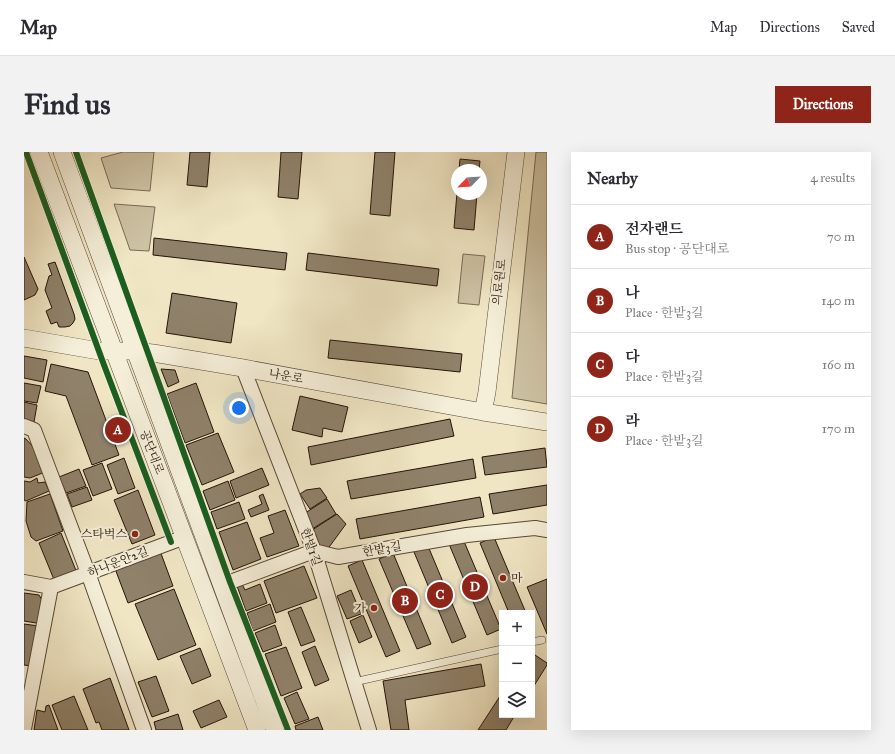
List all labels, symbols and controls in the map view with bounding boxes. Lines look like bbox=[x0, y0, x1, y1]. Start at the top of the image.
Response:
text: Map bbox=[20, 16, 57, 39]
text: Map bbox=[710, 19, 737, 36]
text: Directions bbox=[759, 19, 820, 36]
text: Saved bbox=[842, 19, 875, 36]
button: Directions bbox=[775, 86, 871, 123]
text: Find us bbox=[24, 87, 110, 122]
north arrow bbox=[451, 164, 487, 200]
text: Nearby bbox=[587, 168, 638, 189]
text: 4 results bbox=[810, 170, 855, 186]
text: 전자랜드 bbox=[625, 220, 683, 238]
text: A bbox=[596, 229, 604, 245]
text: 70 m bbox=[827, 229, 855, 245]
text: Bus stop · 공단대로 bbox=[625, 241, 729, 257]
street label: 의료원로 bbox=[489, 258, 509, 306]
text: 나 bbox=[625, 284, 640, 302]
text: B bbox=[596, 293, 604, 309]
text: 140 m bbox=[821, 293, 855, 309]
text: Place · 한밭3길 bbox=[625, 305, 704, 321]
text: 다 bbox=[625, 348, 640, 366]
text: C bbox=[596, 357, 604, 373]
text: 160 m bbox=[822, 357, 855, 373]
street label: 나운로 bbox=[268, 366, 305, 386]
text: Place · 한밭3길 bbox=[625, 369, 704, 385]
your location bbox=[229, 398, 249, 418]
text: 라 bbox=[625, 412, 640, 430]
pin: A bbox=[105, 415, 131, 445]
text: D bbox=[595, 421, 605, 437]
text: 170 m bbox=[822, 421, 855, 437]
street label: 공단대로 bbox=[137, 428, 167, 477]
text: Place · 한밭3길 bbox=[625, 433, 704, 449]
street label: 한밭1길 bbox=[298, 526, 324, 568]
place label: 스타벅스 bbox=[81, 527, 127, 541]
marker: 스타벅스 bbox=[130, 529, 140, 539]
street label: 한밭3길 bbox=[361, 539, 403, 559]
street label: 하나운안2길 bbox=[86, 544, 150, 580]
place label: 마 bbox=[511, 571, 523, 585]
pin: D bbox=[462, 572, 488, 602]
marker: 마 bbox=[498, 573, 508, 583]
pin: C bbox=[427, 580, 453, 610]
pin: B bbox=[392, 586, 418, 616]
place label: 가 bbox=[354, 601, 366, 615]
marker: 가 bbox=[369, 603, 379, 613]
map controls bbox=[499, 610, 535, 718]
button: + bbox=[499, 610, 535, 646]
button: − bbox=[499, 646, 535, 682]
button: layers bbox=[499, 682, 535, 718]

